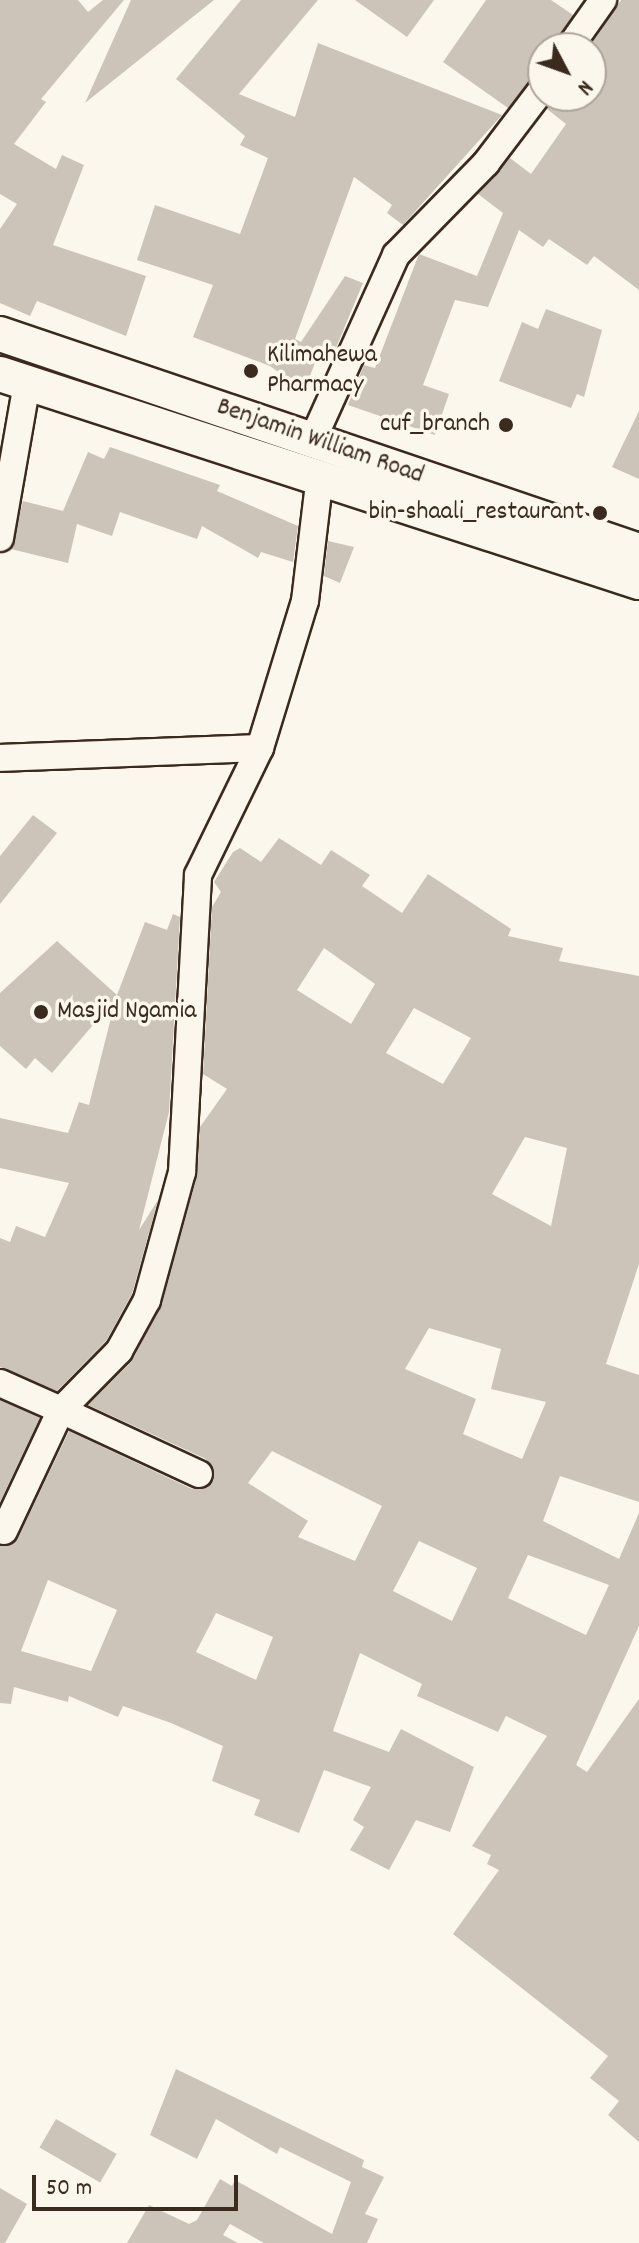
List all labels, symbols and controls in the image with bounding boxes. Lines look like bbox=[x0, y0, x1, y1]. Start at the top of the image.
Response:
north arrow bbox=[527, 32, 607, 112]
text: N bbox=[569, 72, 599, 101]
place label: Kilimahewa Pharmacy bbox=[267, 340, 377, 402]
marker: Kilimahewa Pharmacy bbox=[242, 362, 260, 380]
street label: Benjamin William Road bbox=[212, 392, 428, 492]
place label: cuf_branch bbox=[380, 409, 490, 441]
marker: cuf_branch bbox=[497, 416, 515, 434]
place label: bin-shaali_restaurant bbox=[369, 497, 584, 529]
marker: bin-shaali_restaurant bbox=[591, 504, 609, 522]
place label: Masjid Ngamia bbox=[57, 996, 196, 1028]
marker: Masjid Ngamia bbox=[32, 1003, 50, 1021]
scale bar bbox=[36, 2159, 242, 2209]
text: 50 m bbox=[46, 2172, 92, 2206]

